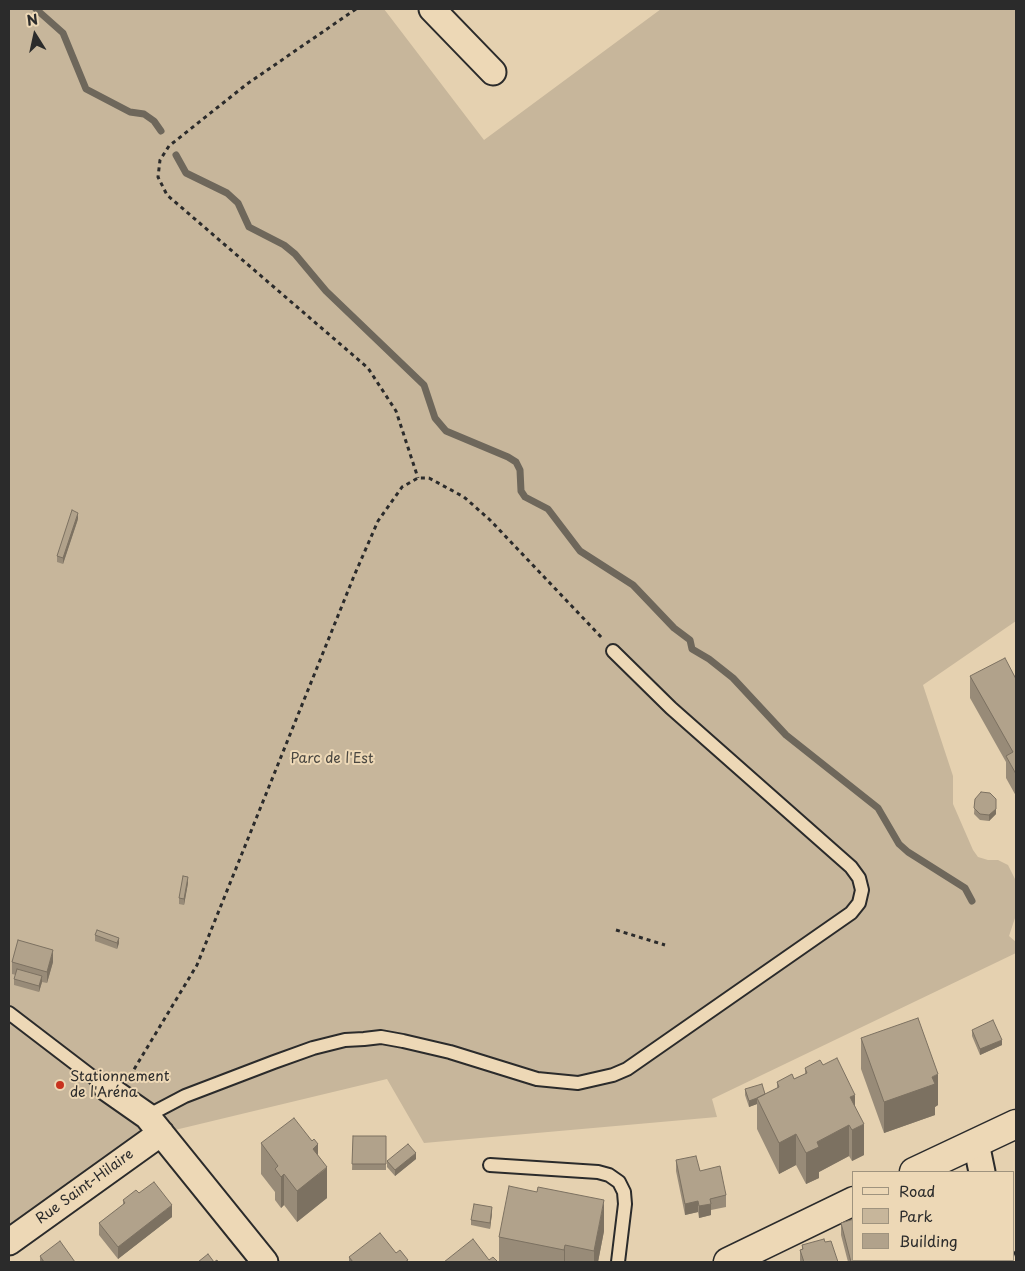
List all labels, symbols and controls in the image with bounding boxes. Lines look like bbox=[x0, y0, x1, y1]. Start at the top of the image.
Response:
text: N bbox=[25, 8, 40, 31]
north arrow bbox=[10, 10, 60, 60]
park label: Parc de l'Est bbox=[290, 751, 374, 767]
place label: Stationnement de l'Aréna bbox=[70, 1069, 169, 1102]
marker: Stationnement de l'Aréna bbox=[54, 1079, 66, 1091]
street label: Rue Saint-Hilaire bbox=[33, 1146, 137, 1228]
legend bbox=[852, 1171, 1015, 1261]
text: Road bbox=[899, 1179, 935, 1202]
text: Park bbox=[899, 1204, 933, 1227]
text: Building bbox=[899, 1229, 958, 1252]

